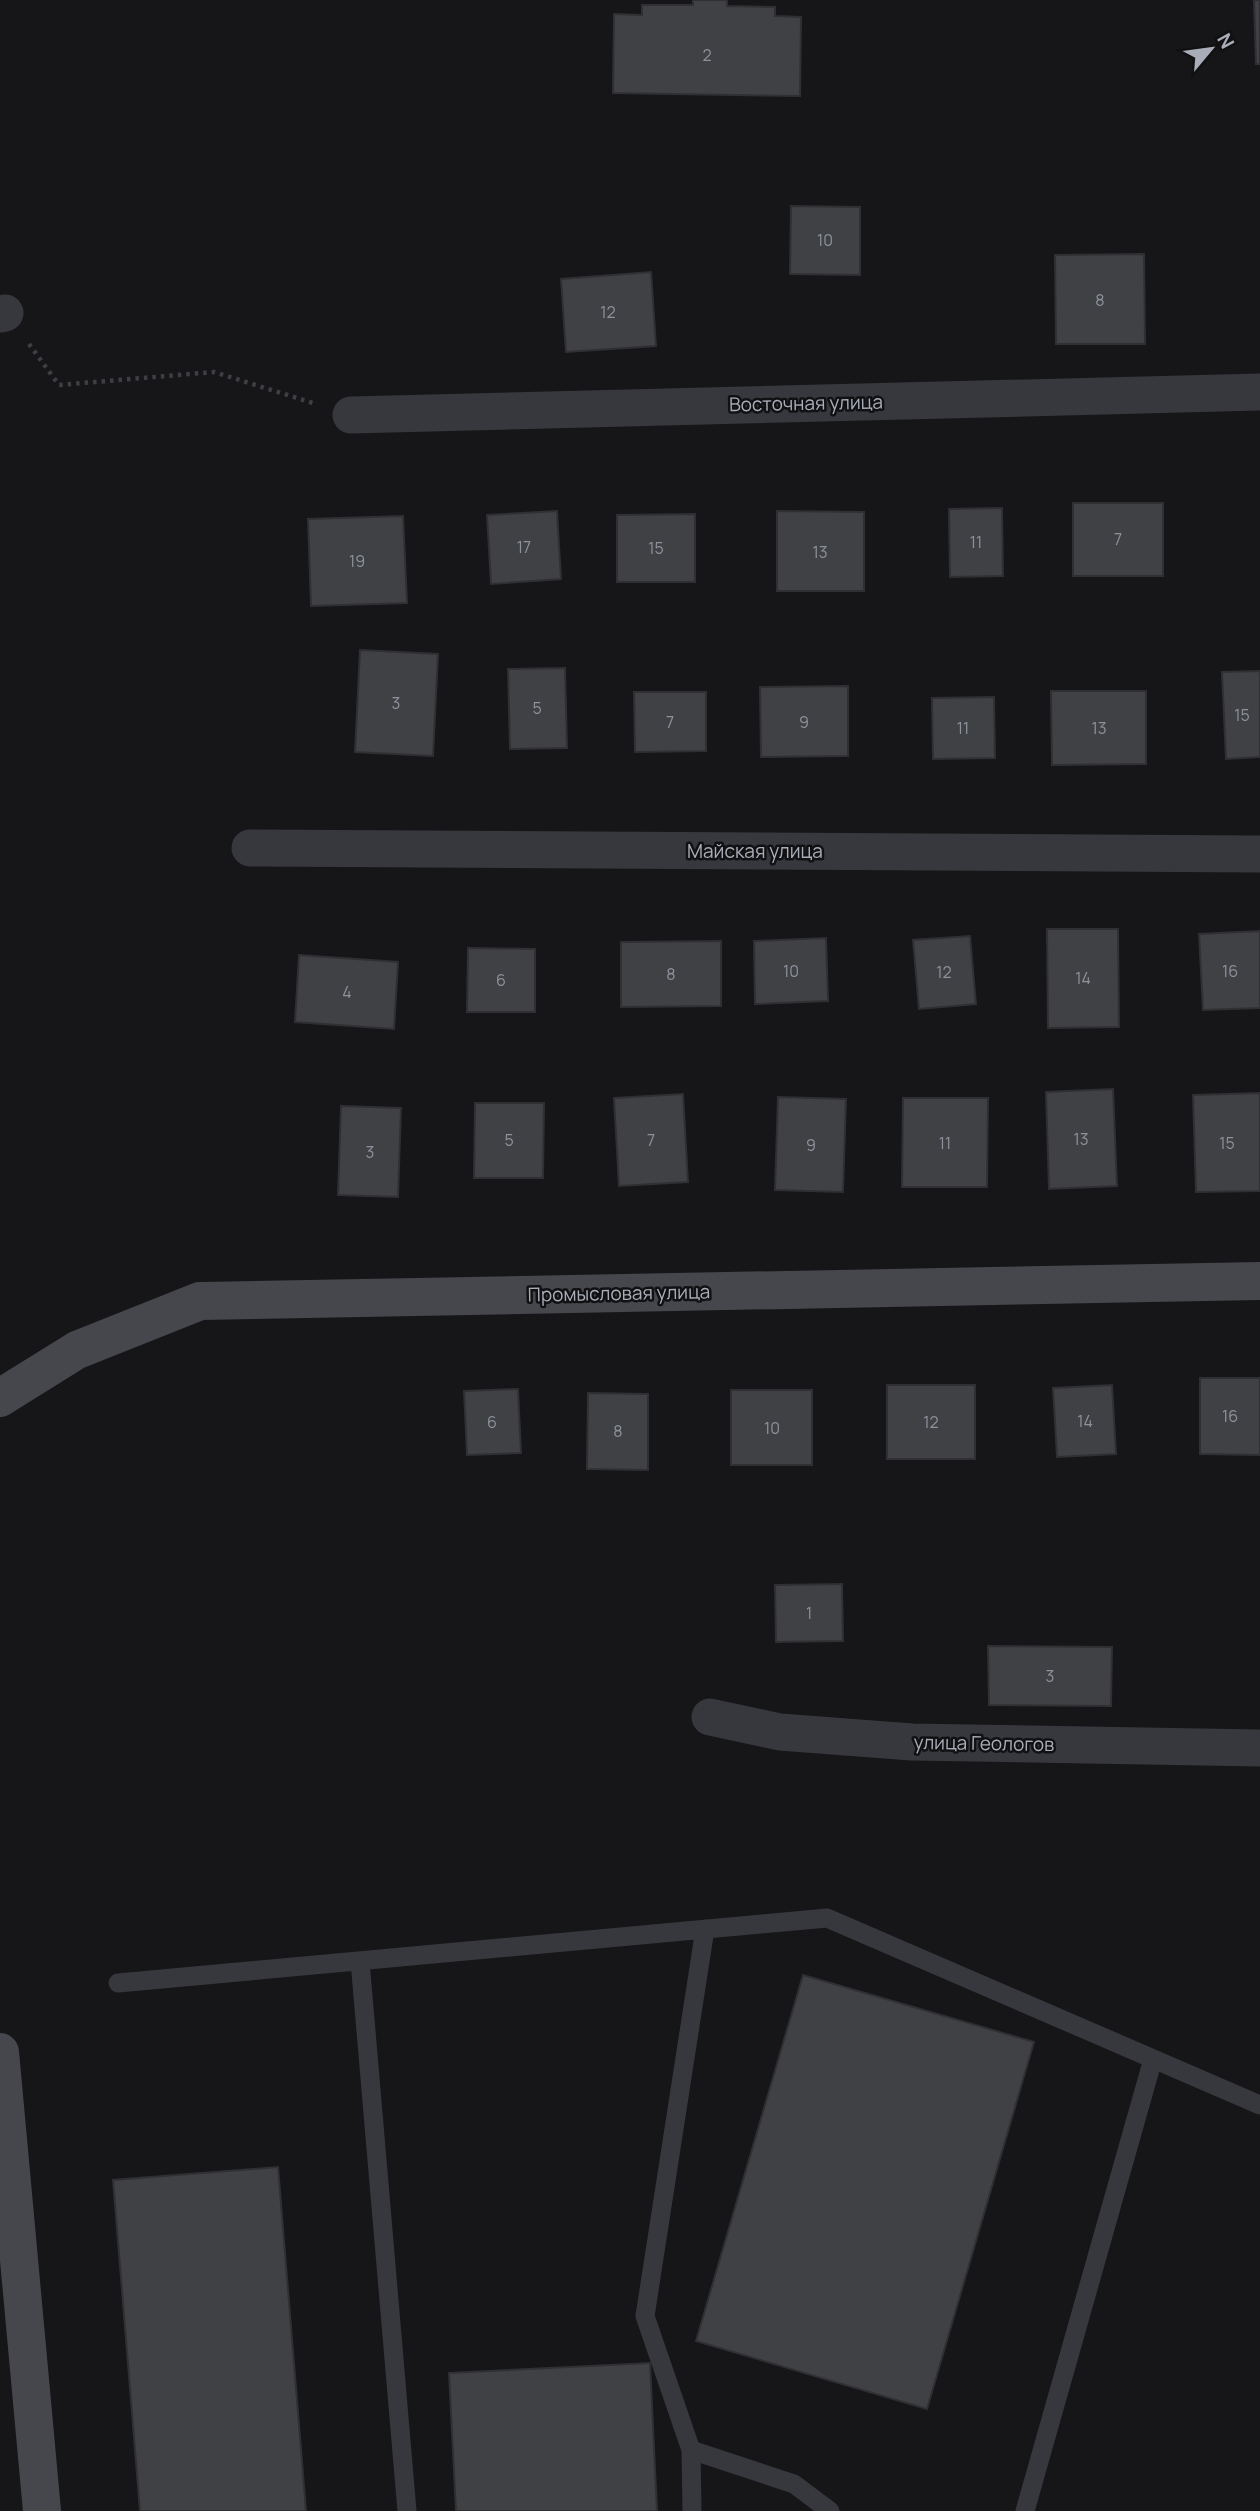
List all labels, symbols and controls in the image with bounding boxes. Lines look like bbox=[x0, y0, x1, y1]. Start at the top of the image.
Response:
north arrow bbox=[1176, 14, 1246, 84]
text: N bbox=[1211, 28, 1241, 53]
house number: 2 bbox=[702, 44, 712, 66]
house number: 10 bbox=[817, 229, 833, 251]
house number: 8 bbox=[1095, 289, 1105, 311]
house number: 12 bbox=[600, 301, 616, 323]
street label: Восточная улица bbox=[729, 389, 883, 417]
house number: 7 bbox=[1114, 528, 1122, 550]
house number: 11 bbox=[970, 531, 982, 553]
house number: 17 bbox=[517, 536, 531, 558]
house number: 15 bbox=[648, 537, 664, 559]
house number: 13 bbox=[812, 541, 828, 563]
house number: 19 bbox=[349, 550, 365, 572]
house number: 3 bbox=[392, 692, 400, 714]
house number: 5 bbox=[532, 697, 542, 719]
house number: 15 bbox=[1234, 704, 1250, 726]
house number: 7 bbox=[666, 711, 674, 733]
house number: 9 bbox=[799, 711, 809, 733]
house number: 11 bbox=[957, 717, 969, 739]
house number: 13 bbox=[1091, 717, 1107, 739]
street label: Майская улица bbox=[687, 838, 823, 864]
house number: 10 bbox=[783, 960, 799, 982]
house number: 16 bbox=[1222, 960, 1238, 982]
house number: 12 bbox=[936, 961, 952, 983]
house number: 8 bbox=[666, 963, 676, 985]
house number: 14 bbox=[1075, 967, 1091, 989]
house number: 6 bbox=[496, 969, 506, 991]
house number: 4 bbox=[342, 981, 352, 1003]
house number: 13 bbox=[1073, 1128, 1089, 1150]
house number: 5 bbox=[504, 1129, 514, 1151]
house number: 7 bbox=[647, 1129, 655, 1151]
house number: 11 bbox=[939, 1132, 951, 1154]
house number: 15 bbox=[1219, 1132, 1235, 1154]
house number: 9 bbox=[806, 1134, 816, 1156]
house number: 3 bbox=[366, 1141, 374, 1163]
street label: Промысловая улица bbox=[527, 1278, 711, 1308]
house number: 16 bbox=[1222, 1405, 1238, 1427]
house number: 14 bbox=[1077, 1410, 1093, 1432]
house number: 6 bbox=[487, 1411, 497, 1433]
house number: 12 bbox=[923, 1411, 939, 1433]
house number: 10 bbox=[764, 1417, 780, 1439]
house number: 8 bbox=[613, 1420, 623, 1442]
house number: 1 bbox=[806, 1602, 812, 1624]
house number: 3 bbox=[1046, 1665, 1054, 1687]
street label: улица Геологов bbox=[913, 1729, 1055, 1757]

